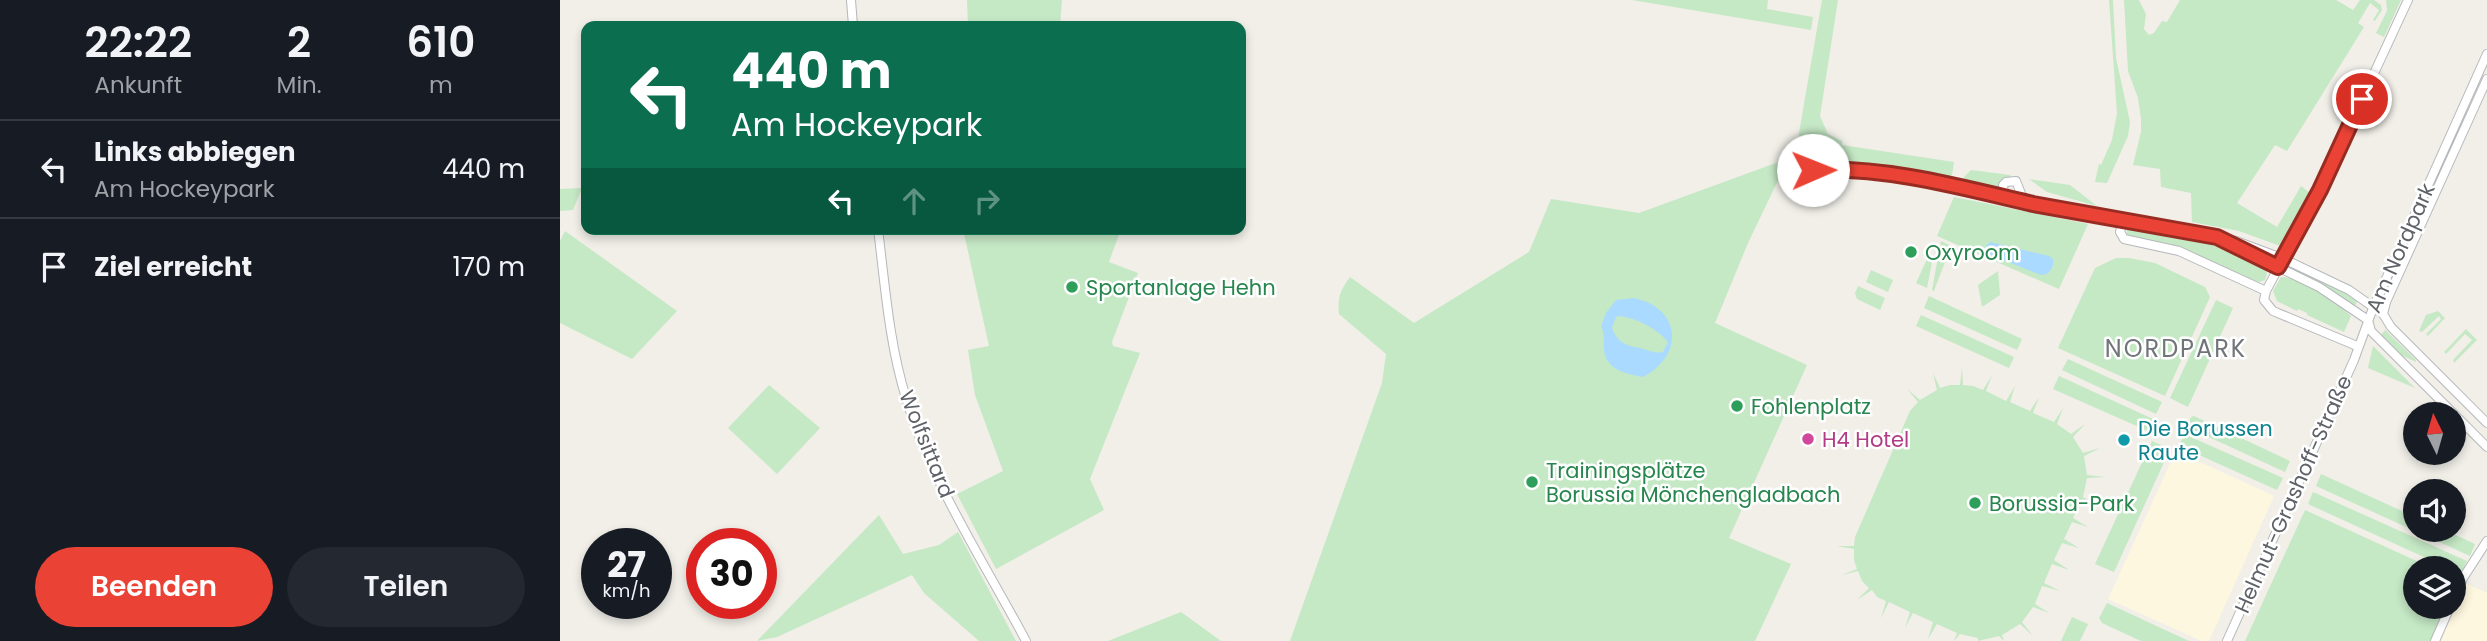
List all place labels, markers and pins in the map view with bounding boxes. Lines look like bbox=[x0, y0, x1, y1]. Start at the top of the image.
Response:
pin bbox=[2332, 69, 2392, 129]
place label: Oxyroom bbox=[1925, 238, 2020, 267]
marker: Oxyroom bbox=[1903, 244, 1919, 260]
place label: Sportanlage Hehn bbox=[1086, 273, 1276, 302]
marker: Sportanlage Hehn bbox=[1064, 279, 1080, 295]
place label: Fohlenplatz bbox=[1751, 392, 1871, 421]
marker: Fohlenplatz bbox=[1729, 398, 1745, 414]
place label: Die Borussen Raute bbox=[2138, 414, 2273, 467]
place label: H4 Hotel bbox=[1822, 425, 1909, 454]
marker: H4 Hotel bbox=[1800, 431, 1816, 447]
marker: Die Borussen Raute bbox=[2116, 432, 2132, 448]
place label: Trainingsplätze Borussia Mönchengladbach bbox=[1546, 456, 1840, 509]
marker: Trainingsplätze Borussia Mönchengladbach bbox=[1524, 474, 1540, 490]
place label: Borussia-Park bbox=[1989, 489, 2135, 518]
marker: Borussia-Park bbox=[1967, 495, 1983, 511]

